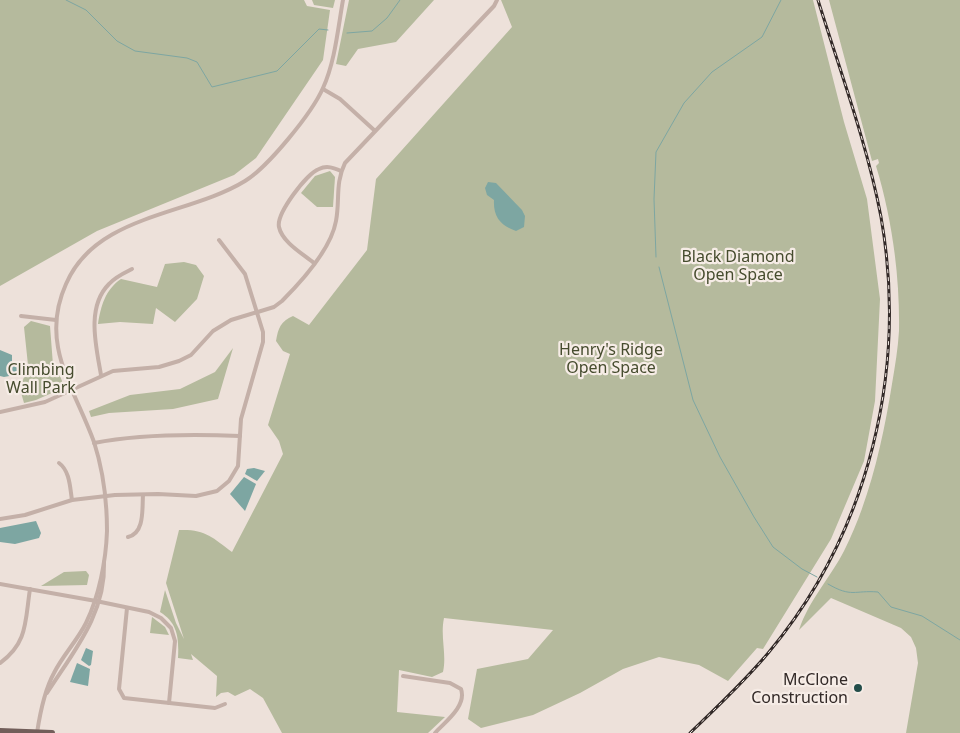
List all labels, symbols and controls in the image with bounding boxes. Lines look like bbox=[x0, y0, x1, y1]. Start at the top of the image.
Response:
park label: Black Diamond Open Space bbox=[681, 245, 795, 285]
park label: Henry's Ridge Open Space bbox=[559, 338, 663, 378]
park label: Climbing Wall Park bbox=[6, 358, 76, 398]
place label: McClone Construction bbox=[751, 668, 848, 708]
marker: McClone Construction bbox=[852, 682, 864, 694]

